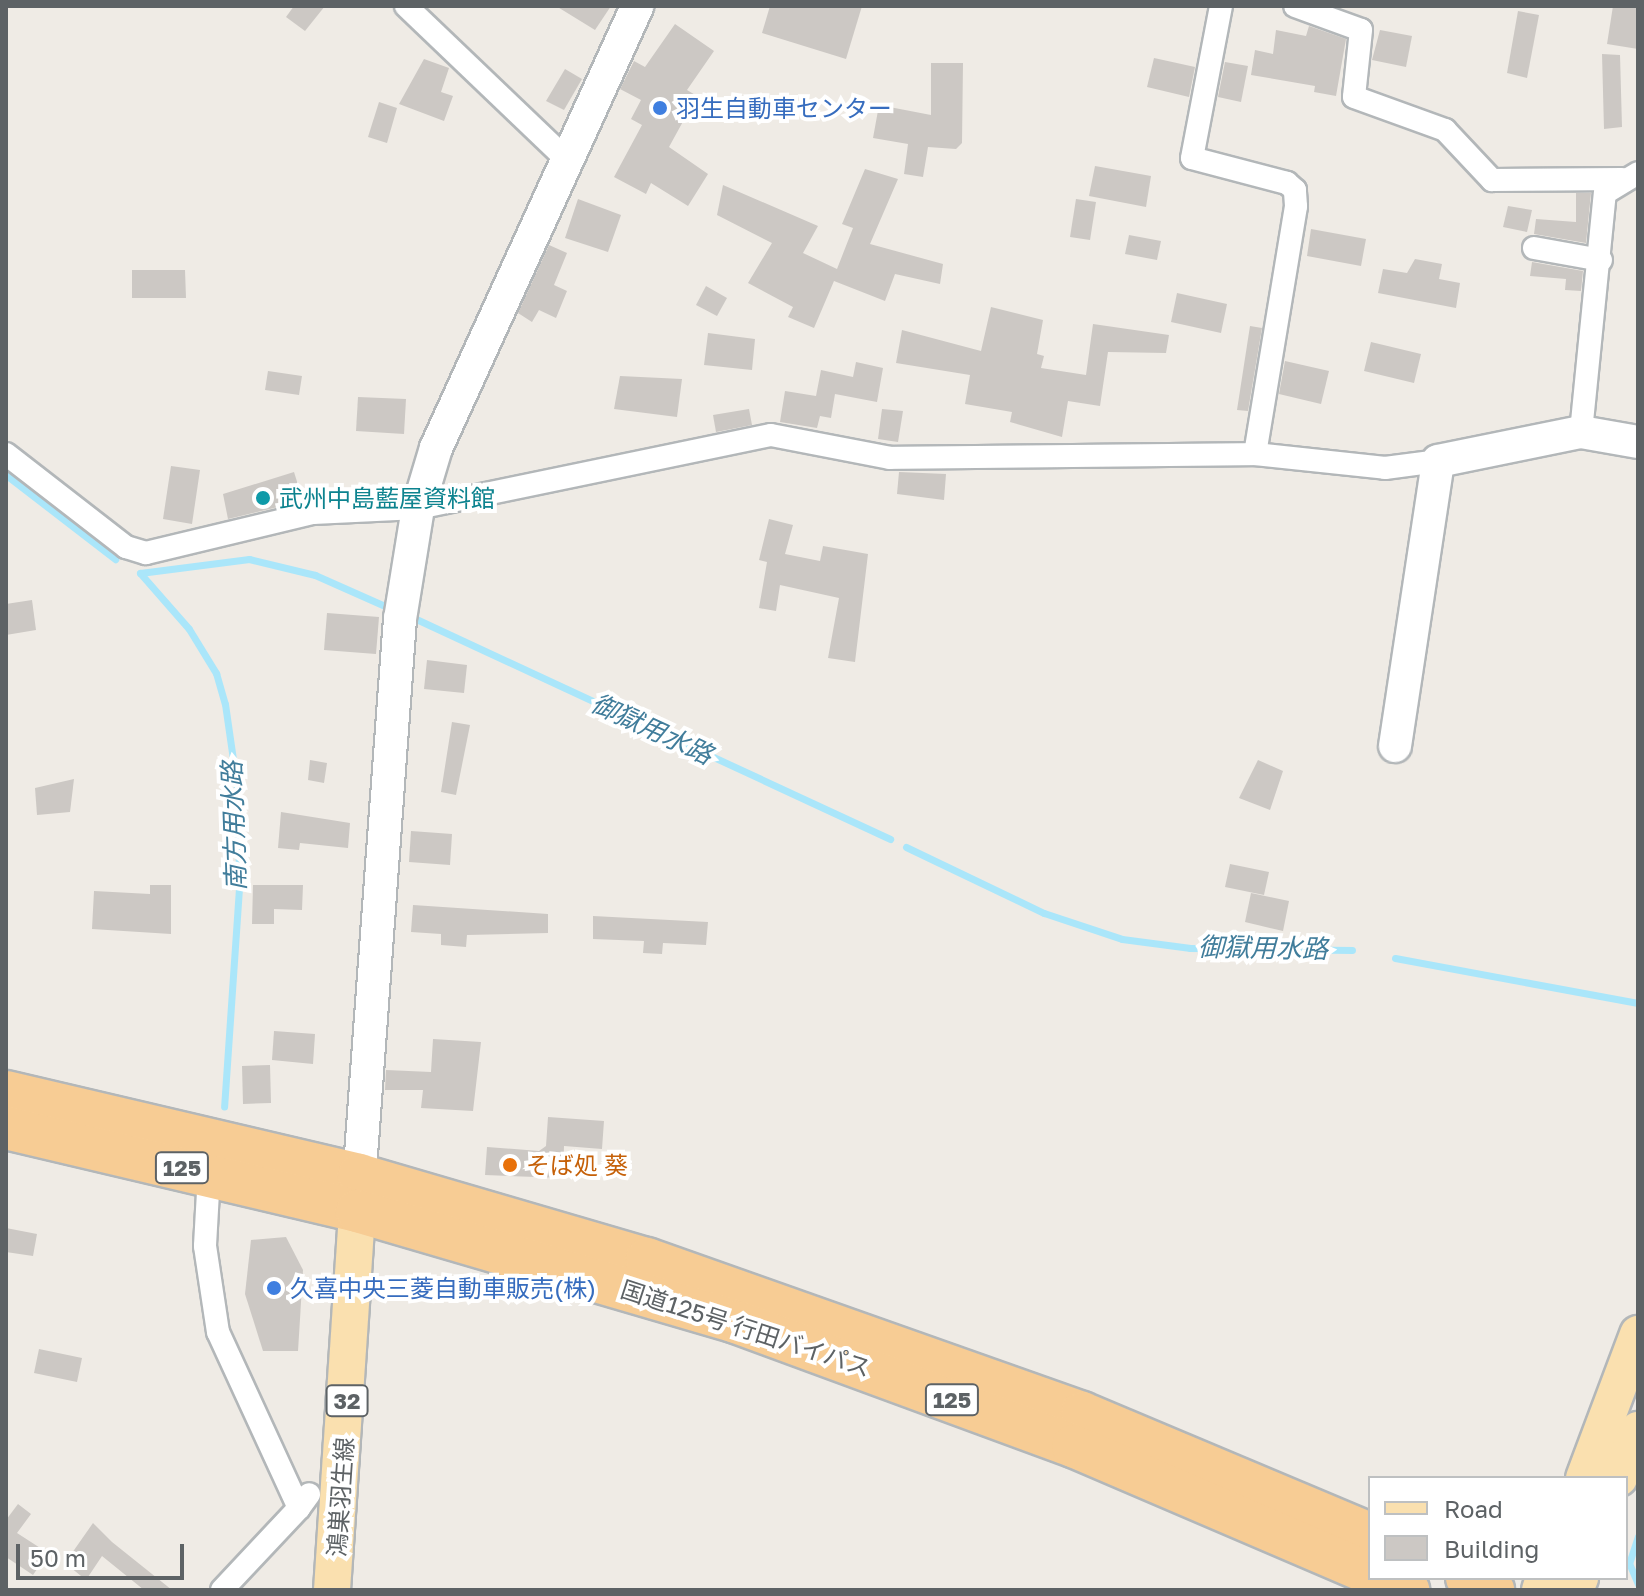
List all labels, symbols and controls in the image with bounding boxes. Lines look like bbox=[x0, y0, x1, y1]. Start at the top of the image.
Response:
place label: 羽生自動車センター bbox=[676, 94, 892, 122]
marker: 羽生自動車センター bbox=[651, 99, 669, 117]
place label: 武州中島藍屋資料館 bbox=[279, 484, 495, 512]
marker: 武州中島藍屋資料館 bbox=[254, 489, 272, 507]
water label: 御獄用水路 bbox=[586, 687, 718, 771]
water label: 南方用水路 bbox=[216, 760, 252, 892]
water label: 御獄用水路 bbox=[1198, 931, 1328, 965]
road number: 125 bbox=[154, 1150, 210, 1186]
place label: そば処 葵 bbox=[526, 1151, 628, 1179]
marker: そば処 葵 bbox=[501, 1156, 519, 1174]
place label: 久喜中央三菱自動車販売(株) bbox=[290, 1274, 596, 1302]
street label: 国道125号 行田バイパス bbox=[617, 1274, 875, 1382]
marker: 久喜中央三菱自動車販売(株) bbox=[265, 1279, 283, 1297]
road number: 125 bbox=[924, 1382, 980, 1418]
road number: 32 bbox=[325, 1383, 369, 1419]
street label: 鴻巣羽生線 bbox=[321, 1436, 359, 1558]
legend bbox=[1368, 1476, 1628, 1580]
text: Road bbox=[1444, 1494, 1503, 1523]
scale bar bbox=[20, 1528, 188, 1578]
text: Building bbox=[1444, 1534, 1539, 1563]
text: 50 m bbox=[30, 1543, 86, 1572]

